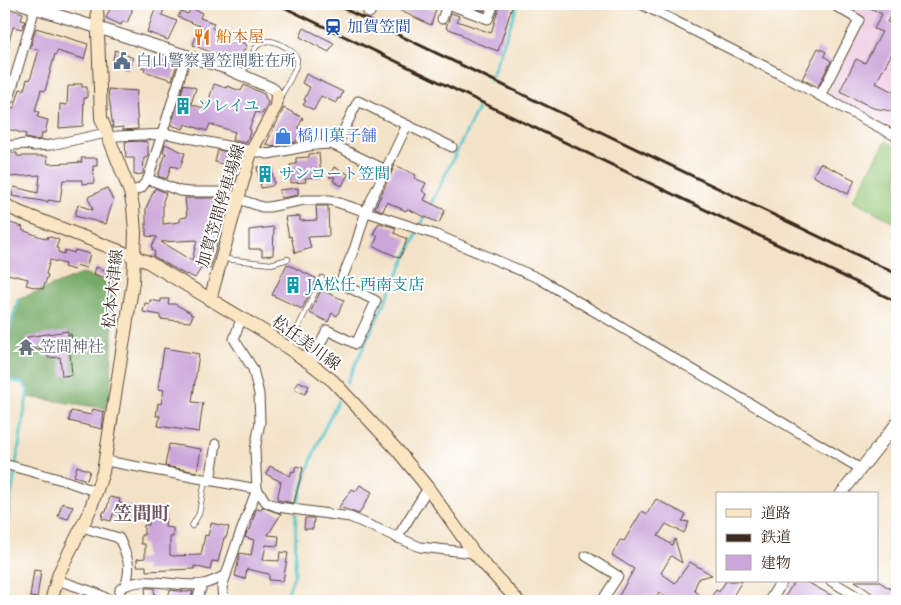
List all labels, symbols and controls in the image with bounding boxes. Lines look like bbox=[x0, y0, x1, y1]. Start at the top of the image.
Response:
place label: 加賀笠間 bbox=[347, 16, 411, 38]
station icon: 加賀笠間 bbox=[323, 17, 343, 37]
place label: 船本屋 bbox=[216, 26, 264, 48]
restaurant icon: 船本屋 bbox=[192, 27, 212, 47]
place label: 白山警察署笠間駐在所 bbox=[136, 50, 296, 72]
public building icon: 白山警察署笠間駐在所 bbox=[112, 51, 132, 71]
place label: ソレイユ bbox=[197, 95, 260, 117]
building icon: ソレイユ bbox=[173, 96, 193, 116]
place label: 橋川菓子舗 bbox=[297, 125, 377, 147]
shop icon: 橋川菓子舗 bbox=[273, 126, 293, 146]
street label: 加賀笠間停車場線 bbox=[192, 142, 250, 270]
place label: サンコート笠間 bbox=[279, 163, 390, 185]
building icon: サンコート笠間 bbox=[255, 164, 275, 184]
street label: 松本木津線 bbox=[98, 248, 128, 330]
place label: JA松任 西南支店 bbox=[305, 274, 424, 296]
building icon: JA松任 西南支店 bbox=[283, 275, 303, 295]
street label: 松任美川線 bbox=[267, 311, 345, 375]
place label: 笠間神社 bbox=[40, 336, 104, 358]
temple icon: 笠間神社 bbox=[16, 337, 36, 357]
legend bbox=[716, 492, 878, 582]
district label: 笠間町 bbox=[113, 501, 171, 527]
text: 道路 bbox=[761, 503, 791, 523]
text: 鉄道 bbox=[761, 527, 791, 547]
text: 建物 bbox=[761, 553, 791, 573]

